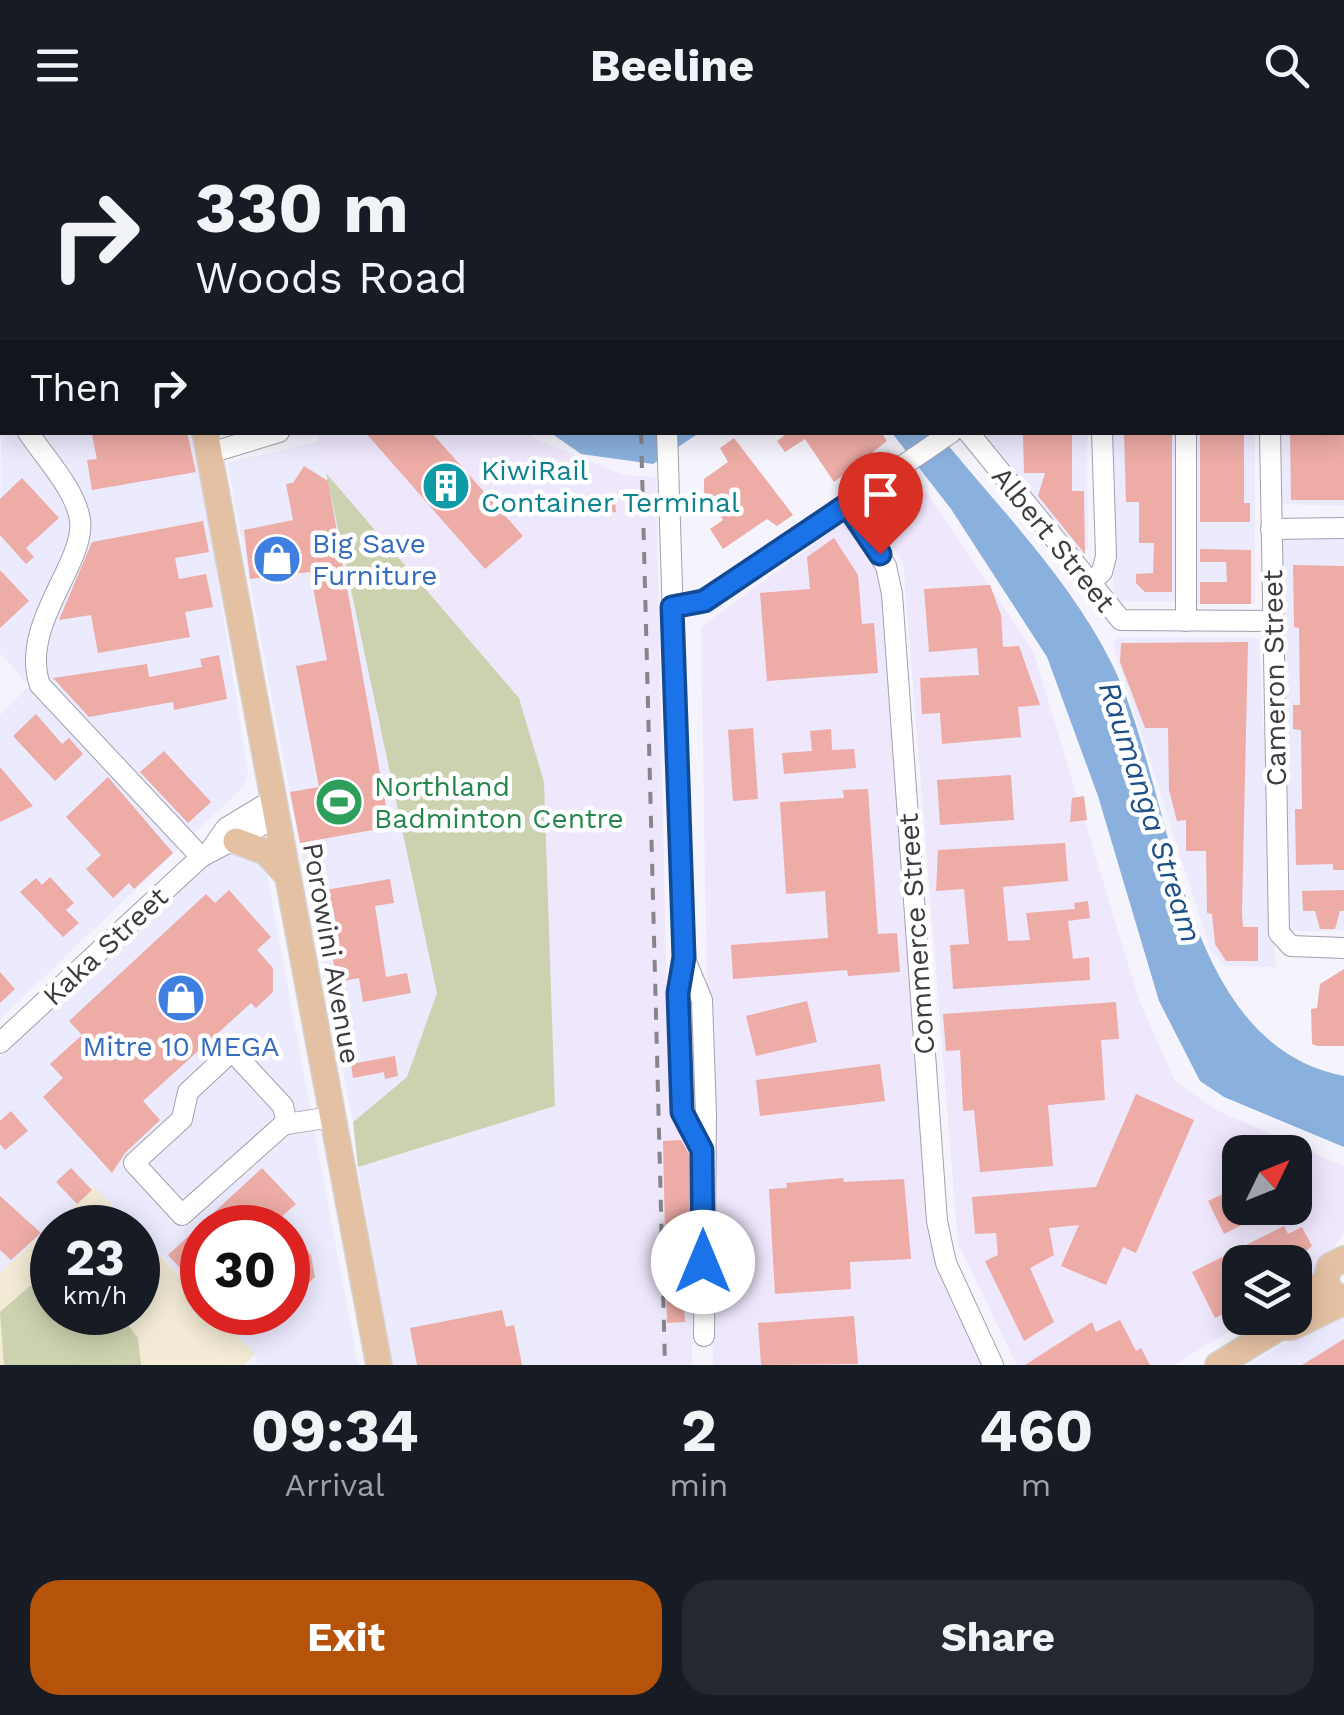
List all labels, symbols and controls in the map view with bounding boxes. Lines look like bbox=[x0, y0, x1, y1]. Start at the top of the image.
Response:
icon: menu bbox=[30, 38, 85, 93]
icon: search bbox=[1259, 38, 1314, 93]
text: Beeline bbox=[590, 39, 754, 92]
text: 330 m bbox=[195, 167, 409, 249]
icon: right bbox=[30, 170, 160, 300]
text: Woods Road bbox=[195, 251, 468, 304]
icon: right bbox=[141, 360, 196, 415]
text: Then bbox=[30, 366, 121, 410]
pin bbox=[838, 452, 923, 555]
place label: KiwiRail Container Terminal bbox=[481, 454, 740, 519]
building icon: KiwiRail Container Terminal bbox=[420, 460, 472, 512]
street label: Albert Street bbox=[985, 460, 1122, 619]
icon: arrive bbox=[853, 467, 908, 522]
place label: Big Save Furniture bbox=[312, 527, 438, 592]
shop icon: Big Save Furniture bbox=[251, 533, 303, 585]
street label: Cameron Street bbox=[1256, 569, 1293, 787]
water label: Raumanga Stream bbox=[1092, 677, 1209, 947]
place label: Northland Badminton Centre bbox=[374, 770, 624, 835]
sports icon: Northland Badminton Centre bbox=[313, 776, 365, 828]
street label: Commerce Street bbox=[892, 812, 941, 1056]
street label: Porowini Avenue bbox=[296, 840, 367, 1066]
street label: Kaka Street bbox=[36, 880, 175, 1012]
shop icon: Mitre 10 MEGA bbox=[155, 972, 207, 1024]
place label: Mitre 10 MEGA bbox=[82, 1030, 280, 1063]
north arrow bbox=[1222, 1135, 1312, 1225]
map controls bbox=[1222, 1135, 1312, 1335]
speed limit sign: 30 bbox=[180, 1205, 310, 1335]
position arrow bbox=[651, 1210, 755, 1314]
text: 23 bbox=[65, 1228, 125, 1287]
button: layers bbox=[1222, 1245, 1312, 1335]
text: km/h bbox=[63, 1281, 127, 1310]
text: 09:34 bbox=[251, 1395, 419, 1466]
text: 2 bbox=[681, 1395, 717, 1466]
text: 460 bbox=[979, 1395, 1093, 1466]
text: Arrival bbox=[285, 1466, 385, 1504]
text: min bbox=[669, 1466, 728, 1504]
text: m bbox=[1021, 1466, 1051, 1504]
button: Exit bbox=[30, 1580, 662, 1695]
button: Share bbox=[682, 1580, 1314, 1695]

